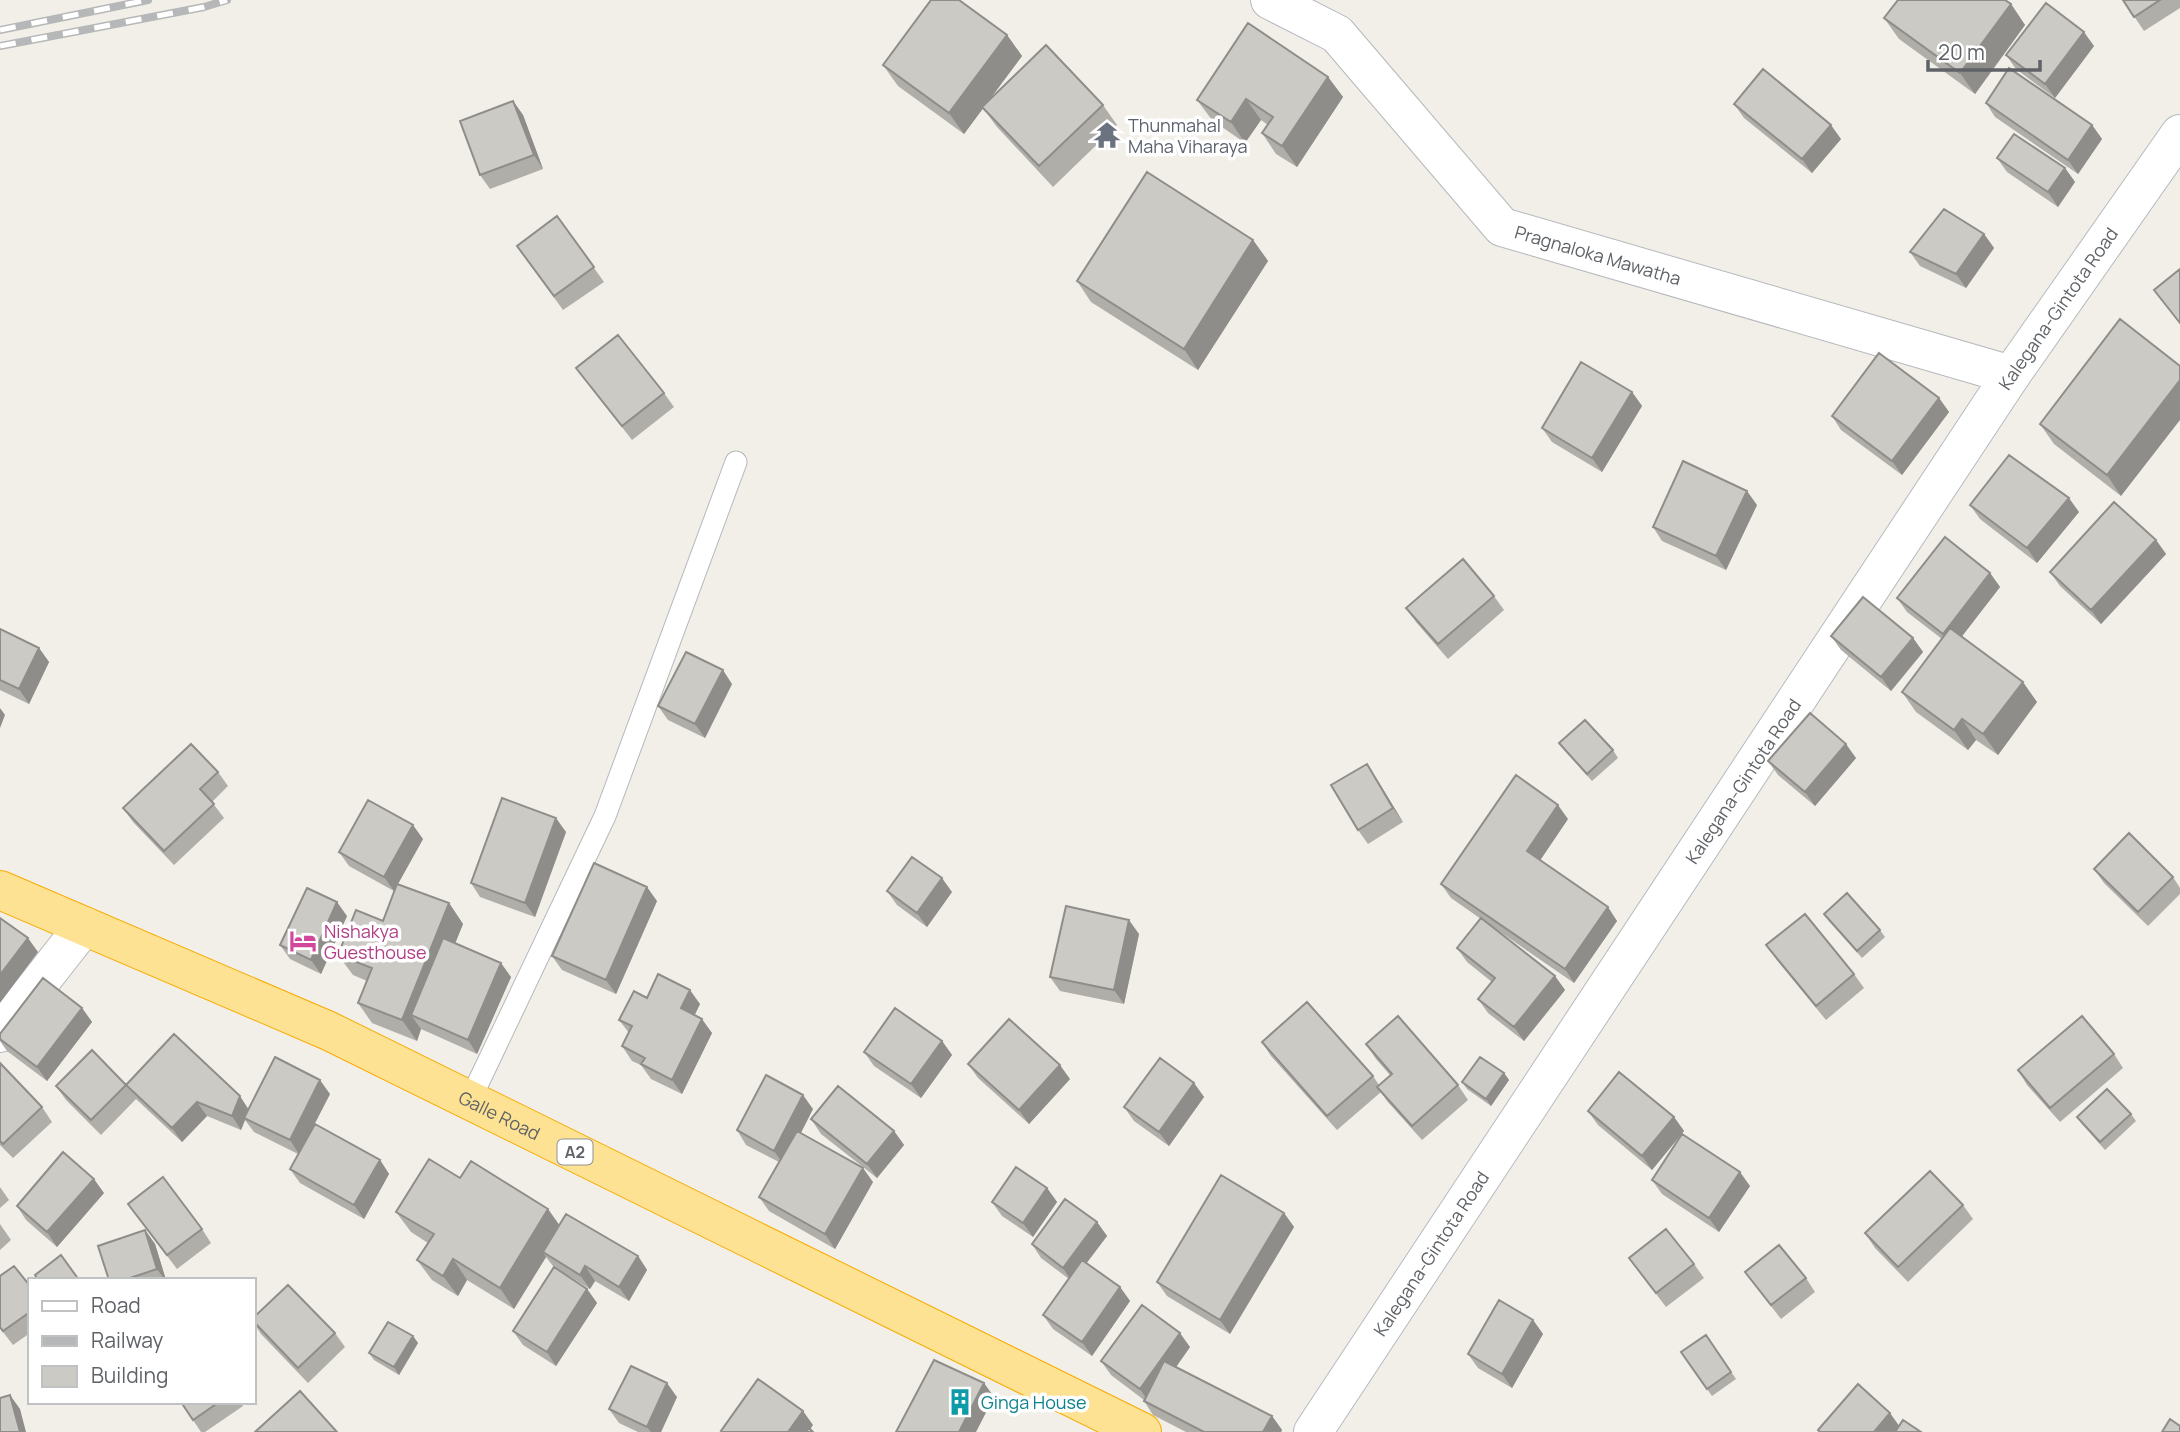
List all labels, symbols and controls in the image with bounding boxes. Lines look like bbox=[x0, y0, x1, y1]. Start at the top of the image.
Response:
scale bar bbox=[1928, 28, 2040, 72]
text: 20 m bbox=[1938, 38, 1985, 66]
place label: Thunmahal Maha Viharaya bbox=[1128, 113, 1248, 158]
temple icon: Thunmahal Maha Viharaya bbox=[1092, 120, 1122, 150]
street label: Pragnaloka Mawatha bbox=[1512, 219, 1684, 290]
street label: Kalegana-Gintota Road bbox=[1993, 223, 2123, 394]
street label: Kalegana-Gintota Road bbox=[1680, 694, 1806, 868]
place label: Nishakya Guesthouse bbox=[324, 919, 427, 964]
hotel icon: Nishakya Guesthouse bbox=[288, 926, 318, 956]
street label: Galle Road bbox=[455, 1085, 544, 1145]
road number: A2 bbox=[558, 1140, 592, 1164]
street label: Kalegana-Gintota Road bbox=[1368, 1166, 1494, 1341]
legend bbox=[28, 1278, 256, 1404]
text: Road bbox=[91, 1291, 141, 1319]
text: Railway bbox=[91, 1326, 163, 1354]
text: Building bbox=[91, 1361, 168, 1389]
building icon: Ginga House bbox=[945, 1387, 975, 1417]
place label: Ginga House bbox=[981, 1390, 1086, 1414]

